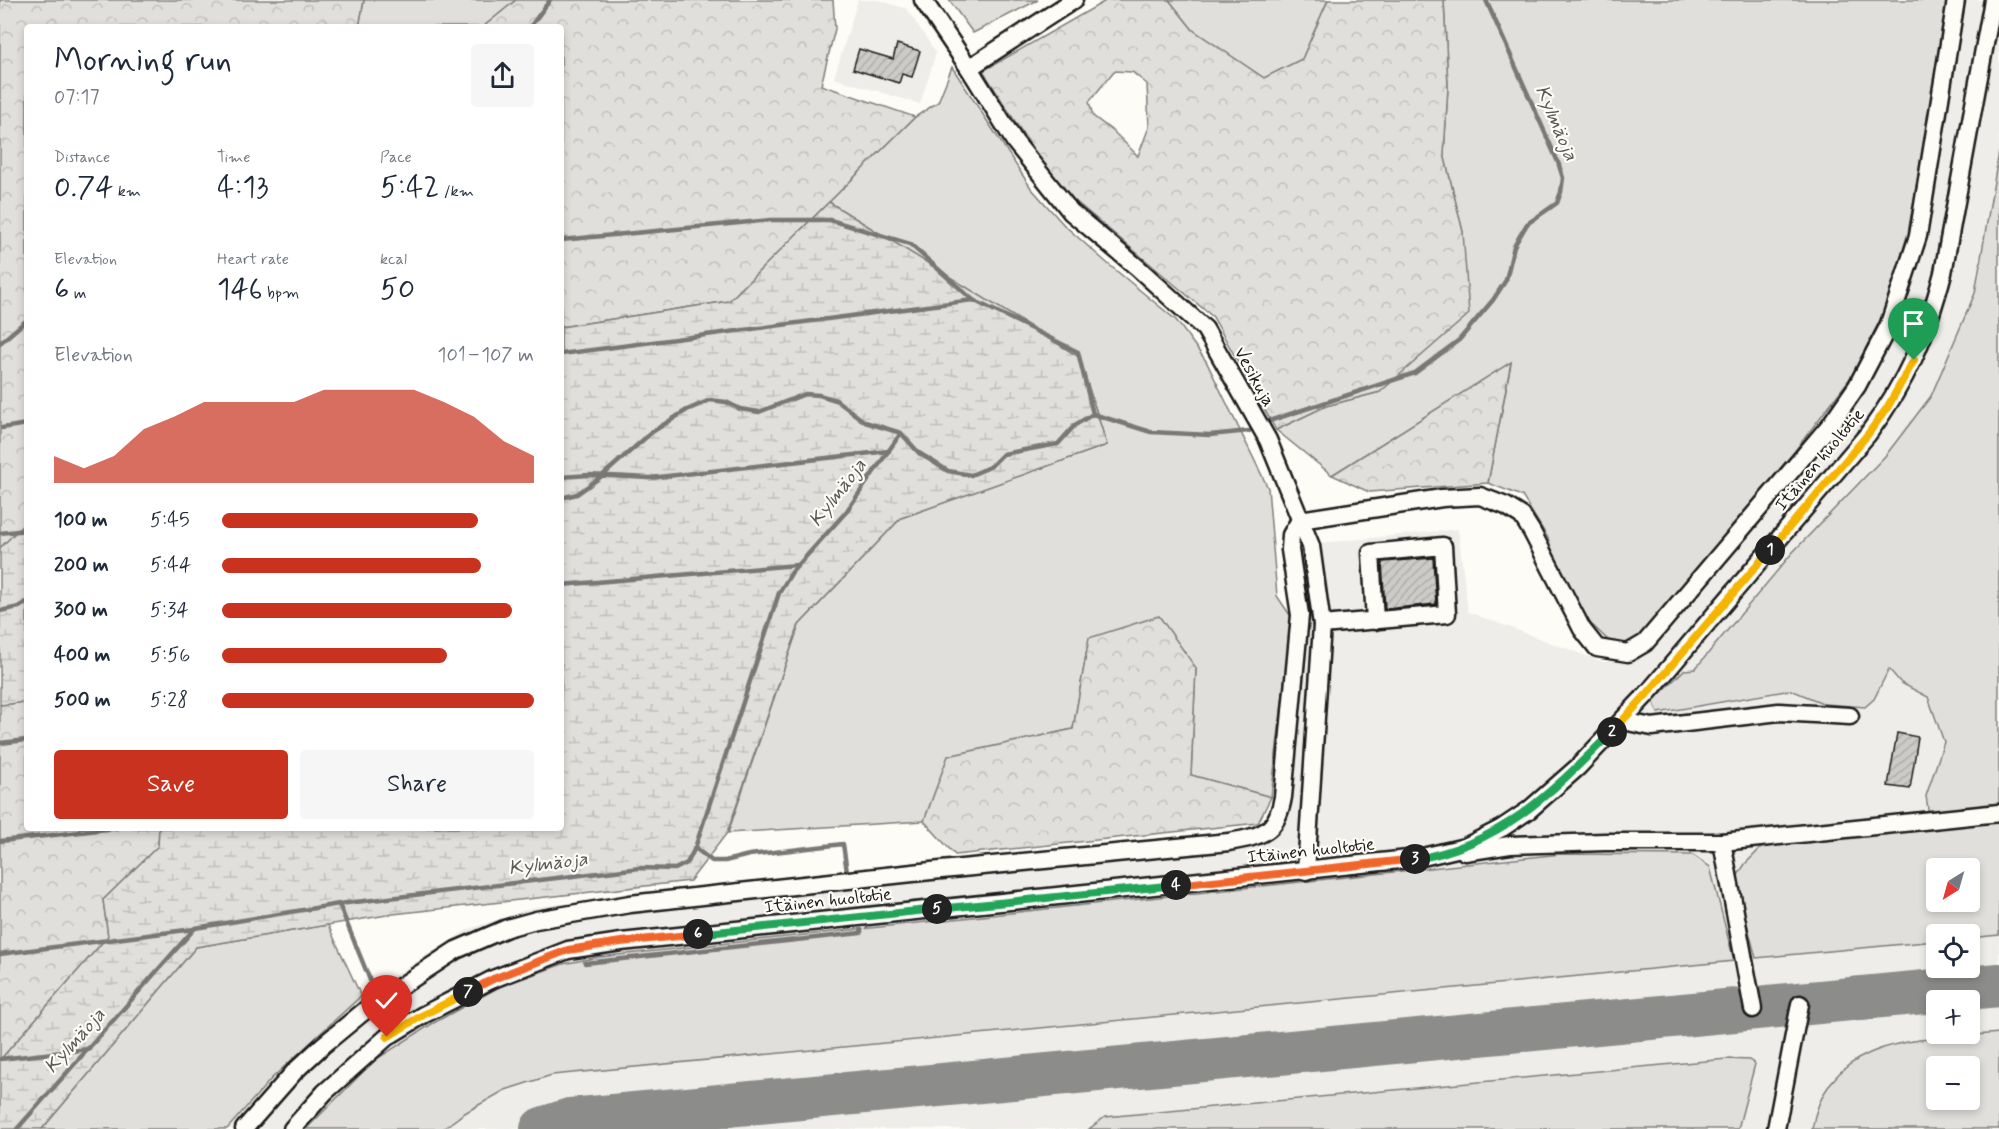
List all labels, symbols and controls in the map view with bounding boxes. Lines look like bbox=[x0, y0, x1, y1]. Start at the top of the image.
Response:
text: Morning run bbox=[54, 39, 232, 83]
button: share bbox=[471, 44, 534, 107]
water label: Kylmäoja bbox=[1528, 81, 1584, 165]
text: 07:17 bbox=[54, 84, 100, 111]
text: Distance bbox=[54, 147, 110, 168]
text: Time bbox=[217, 147, 251, 168]
text: Pace bbox=[380, 147, 412, 168]
text: 0.74 bbox=[54, 168, 113, 207]
text: 4:13 bbox=[217, 168, 269, 207]
text: 5:42 bbox=[380, 168, 439, 207]
text: km bbox=[113, 181, 141, 202]
text: /km bbox=[439, 181, 474, 202]
text: Elevation bbox=[54, 249, 117, 270]
text: Heart rate bbox=[217, 249, 289, 270]
text: kcal bbox=[380, 249, 407, 270]
text: 6 bbox=[54, 270, 69, 309]
text: 146 bbox=[217, 270, 263, 309]
text: 50 bbox=[380, 270, 415, 309]
text: m bbox=[69, 283, 86, 304]
text: bpm bbox=[263, 283, 299, 304]
pin bbox=[1888, 298, 1939, 360]
icon: arrive bbox=[1897, 307, 1930, 340]
text: Elevation bbox=[54, 342, 133, 369]
text: 101–107 m bbox=[438, 342, 534, 369]
street label: Vesikuja bbox=[1228, 343, 1280, 411]
street label: Itäinen huoltotie bbox=[1770, 403, 1870, 517]
water label: Kylmäoja bbox=[803, 453, 873, 533]
text: 100 m bbox=[54, 507, 108, 534]
text: 5:45 bbox=[150, 507, 190, 534]
pin: 1 bbox=[1755, 535, 1785, 565]
text: 1 bbox=[1766, 539, 1774, 560]
text: 200 m bbox=[54, 552, 109, 579]
text: 5:44 bbox=[150, 552, 191, 579]
text: 300 m bbox=[54, 597, 108, 624]
text: 5:34 bbox=[150, 597, 189, 624]
text: 400 m bbox=[54, 642, 110, 669]
text: 5:56 bbox=[150, 642, 190, 669]
text: 500 m bbox=[54, 687, 111, 714]
text: 5:28 bbox=[150, 687, 188, 714]
pin: 2 bbox=[1597, 717, 1627, 747]
text: 2 bbox=[1608, 721, 1616, 742]
button: Save bbox=[54, 750, 288, 819]
button: Share bbox=[300, 750, 534, 819]
street label: Itäinen huoltotie bbox=[1246, 832, 1376, 870]
pin: 3 bbox=[1400, 844, 1430, 874]
water label: Kylmäoja bbox=[507, 846, 589, 882]
text: 3 bbox=[1411, 848, 1419, 869]
north arrow bbox=[1926, 858, 1980, 912]
map controls bbox=[1926, 858, 1980, 1110]
pin: 4 bbox=[1161, 870, 1191, 900]
text: 4 bbox=[1171, 874, 1181, 895]
street label: Itäinen huoltotie bbox=[763, 882, 893, 920]
pin: 5 bbox=[922, 894, 952, 924]
text: 5 bbox=[932, 898, 942, 919]
pin: 6 bbox=[683, 919, 713, 949]
text: 6 bbox=[694, 923, 702, 944]
button: locate bbox=[1926, 924, 1980, 978]
pin bbox=[361, 975, 412, 1037]
pin: 7 bbox=[453, 977, 483, 1007]
text: 7 bbox=[463, 981, 473, 1002]
icon: check bbox=[370, 984, 403, 1017]
button: + bbox=[1926, 990, 1980, 1044]
water label: Kylmäoja bbox=[38, 1002, 112, 1080]
button: − bbox=[1926, 1056, 1980, 1110]

